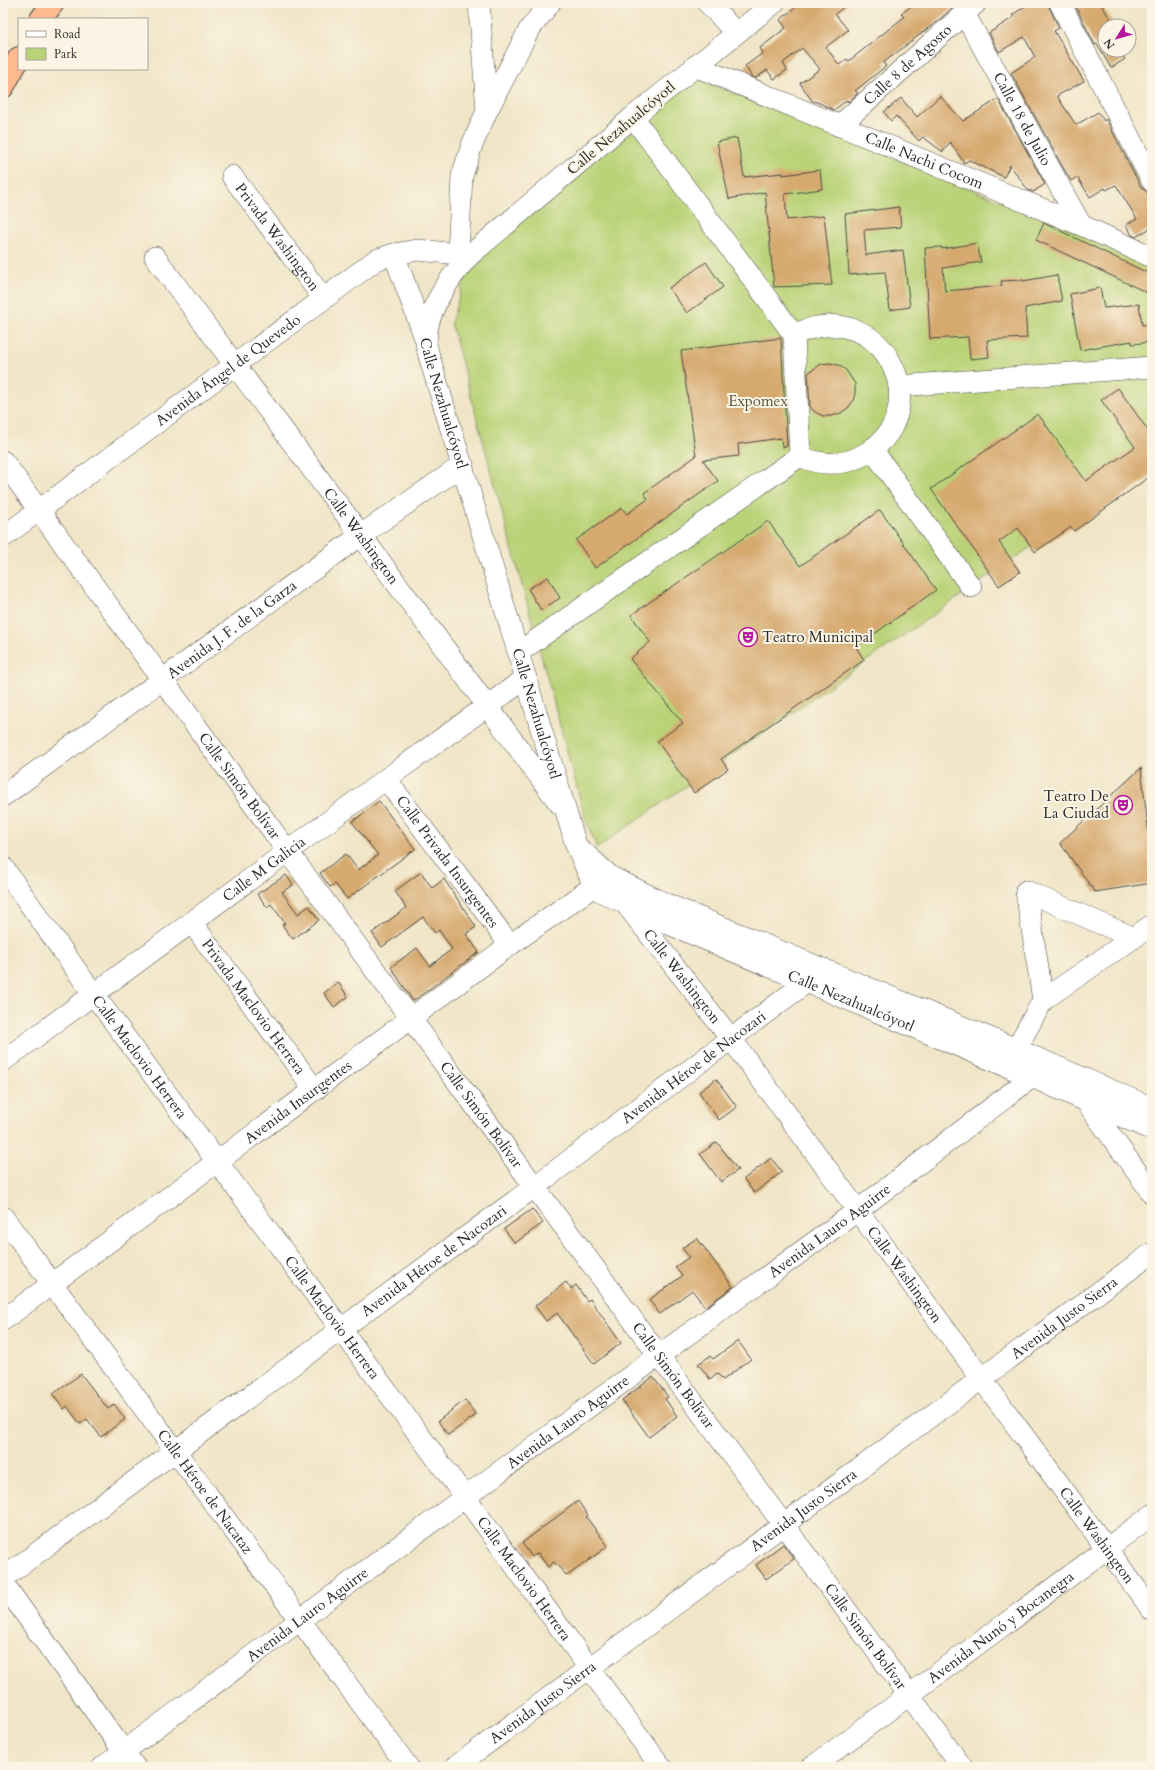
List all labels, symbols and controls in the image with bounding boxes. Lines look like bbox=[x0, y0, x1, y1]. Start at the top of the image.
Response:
legend bbox=[18, 18, 148, 70]
north arrow bbox=[1097, 18, 1137, 58]
street label: Calle 8 de Agosto bbox=[859, 20, 956, 109]
text: Road bbox=[54, 26, 81, 42]
text: N bbox=[1100, 35, 1118, 52]
text: Park bbox=[54, 46, 78, 62]
street label: Calle 18 de Julio bbox=[989, 69, 1056, 169]
street label: Calle Nezahualcóyotl bbox=[563, 77, 679, 179]
street label: Calle Nachi Cocom bbox=[862, 127, 987, 194]
street label: Privada Washington bbox=[231, 179, 325, 295]
street label: Avenida Ángel de Quevedo bbox=[151, 310, 304, 431]
street label: Calle Nezahualcóyotl bbox=[416, 337, 472, 471]
park label: Expomex bbox=[728, 391, 788, 411]
street label: Calle Washington bbox=[319, 484, 404, 589]
street label: Avenida J. F. de la Garza bbox=[163, 575, 301, 683]
theatre icon: Teatro Municipal bbox=[737, 626, 759, 648]
place label: Teatro Municipal bbox=[762, 627, 873, 647]
street label: Calle Nezahualcóyotl bbox=[507, 646, 566, 781]
street label: Calle Simón Bolívar bbox=[194, 728, 286, 844]
place label: Teatro De La Ciudad bbox=[1043, 786, 1109, 823]
street label: Calle Privada Insurgentes bbox=[392, 791, 504, 932]
theatre icon: Teatro De La Ciudad bbox=[1112, 794, 1134, 816]
street label: Calle M Galicia bbox=[218, 831, 310, 906]
street label: Calle Washington bbox=[639, 925, 726, 1028]
street label: Privada Maclovio Herrera bbox=[197, 935, 311, 1079]
street label: Calle Nezahualcóyotl bbox=[785, 965, 918, 1036]
street label: Calle Maclovio Herrera bbox=[87, 991, 192, 1123]
street label: Avenida Héroe de Nacozari bbox=[617, 1006, 770, 1128]
street label: Avenida Insurgentes bbox=[240, 1055, 356, 1148]
street label: Calle Simón Bolívar bbox=[436, 1057, 528, 1172]
street label: Avenida Lauro Aguirre bbox=[764, 1179, 895, 1282]
street label: Avenida Héroe de Nacozari bbox=[357, 1201, 511, 1321]
street label: Calle Washington bbox=[862, 1222, 947, 1327]
street label: Calle Maclovio Herrera bbox=[280, 1252, 385, 1384]
street label: Avenida Justo Sierra bbox=[1007, 1272, 1122, 1364]
street label: Calle Simón Bolívar bbox=[628, 1318, 720, 1433]
street label: Avenida Lauro Aguirre bbox=[503, 1370, 633, 1473]
street label: Calle Héroe de Nacataz bbox=[153, 1425, 258, 1558]
street label: Avenida Justo Sierra bbox=[746, 1464, 861, 1556]
street label: Calle Washington bbox=[1055, 1483, 1139, 1588]
street label: Calle Maclovio Herrera bbox=[472, 1512, 576, 1645]
street label: Avenida Lauro Aguirre bbox=[242, 1562, 372, 1667]
street label: Avenida Nunó y Bocanegra bbox=[924, 1566, 1078, 1688]
street label: Calle Simón Bolívar bbox=[820, 1579, 912, 1694]
street label: Avenida Justo Sierra bbox=[485, 1656, 600, 1748]

